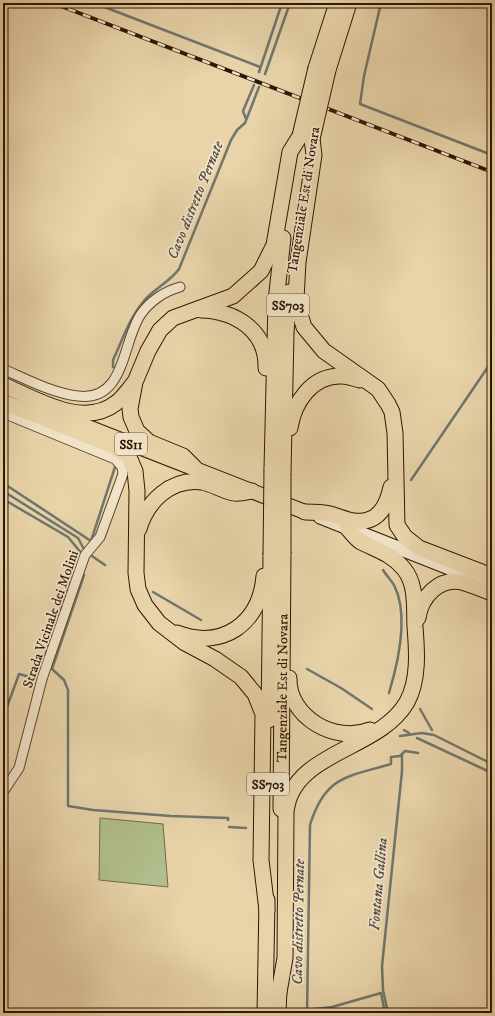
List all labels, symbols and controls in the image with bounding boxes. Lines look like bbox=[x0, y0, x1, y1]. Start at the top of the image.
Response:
street label: Tangenziale Est di Novara bbox=[284, 126, 324, 275]
water label: Cavo distretto Pernate bbox=[163, 137, 228, 262]
road number: SS703 bbox=[267, 294, 309, 316]
road number: SS11 bbox=[115, 433, 147, 455]
street label: Strada Vicinale dei Molini bbox=[19, 548, 83, 691]
street label: Tangenziale Est di Novara bbox=[273, 614, 293, 762]
road number: SS703 bbox=[247, 773, 289, 795]
water label: Fontana Gallina bbox=[365, 837, 392, 931]
water label: Cavo distretto Pernate bbox=[288, 858, 309, 985]

